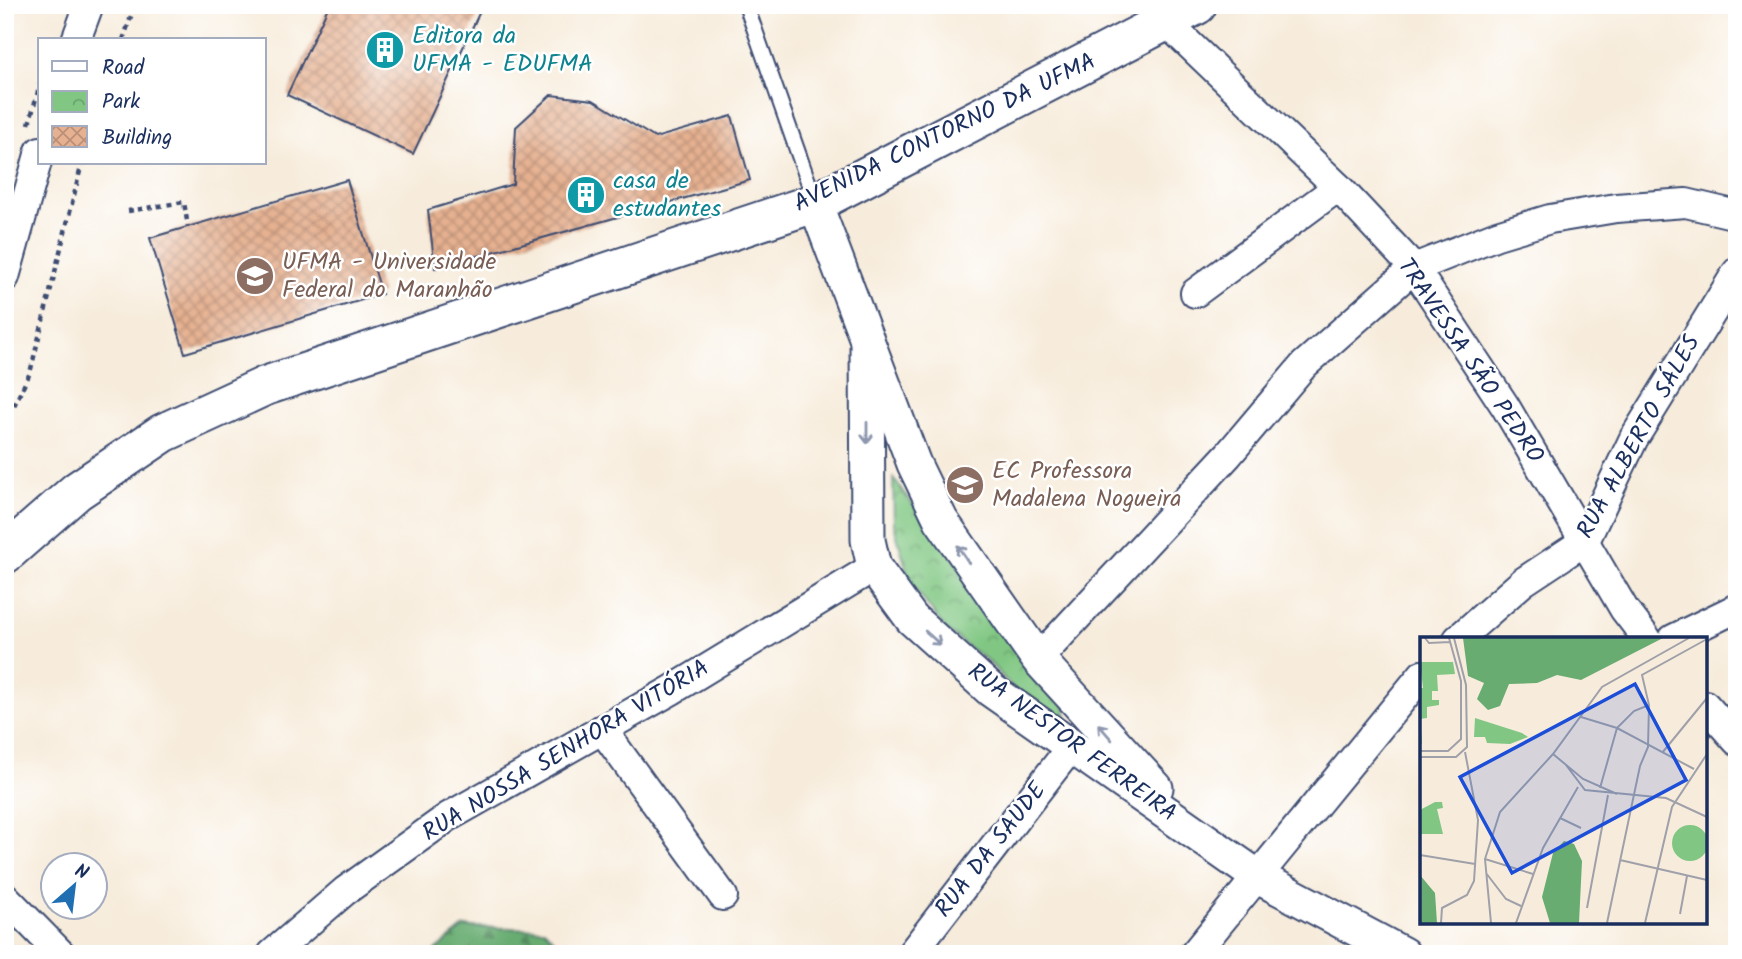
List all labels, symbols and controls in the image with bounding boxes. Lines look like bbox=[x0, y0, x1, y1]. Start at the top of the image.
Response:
place label: Editora da UFMA - EDUFMA bbox=[412, 17, 593, 84]
building icon: Editora da UFMA - EDUFMA bbox=[364, 29, 406, 71]
legend bbox=[38, 38, 266, 164]
street label: AVENIDA CONTORNO DA UFMA bbox=[787, 43, 1103, 223]
text: Road bbox=[102, 52, 145, 85]
text: Park bbox=[102, 86, 140, 119]
text: Building bbox=[102, 122, 172, 155]
place label: casa de estudantes bbox=[613, 162, 721, 229]
building icon: casa de estudantes bbox=[565, 174, 607, 216]
place label: UFMA - Universidade Federal do Maranhão bbox=[282, 243, 497, 310]
street label: TRAVESSA SÃO PEDRO bbox=[1386, 250, 1554, 472]
school or university icon: UFMA - Universidade Federal do Maranhão bbox=[234, 255, 276, 297]
street label: RUA ALBERTO SÁLES bbox=[1567, 328, 1711, 546]
one-way arrow bbox=[861, 421, 874, 444]
place label: EC Professora Madalena Nogueira bbox=[992, 452, 1182, 519]
school or university icon: EC Professora Madalena Nogueira bbox=[944, 464, 986, 506]
one-way arrow bbox=[956, 545, 971, 564]
one-way arrow bbox=[924, 630, 942, 646]
inset map bbox=[1420, 637, 1707, 924]
street label: RUA NOSSA SENHORA VITÓRIA bbox=[415, 650, 717, 852]
street label: RUA NESTOR FERREIRA bbox=[959, 653, 1185, 833]
one-way arrow bbox=[1097, 723, 1113, 741]
street label: RUA DA SAUDE bbox=[925, 773, 1057, 926]
north arrow bbox=[38, 850, 108, 920]
text: N bbox=[69, 857, 93, 889]

